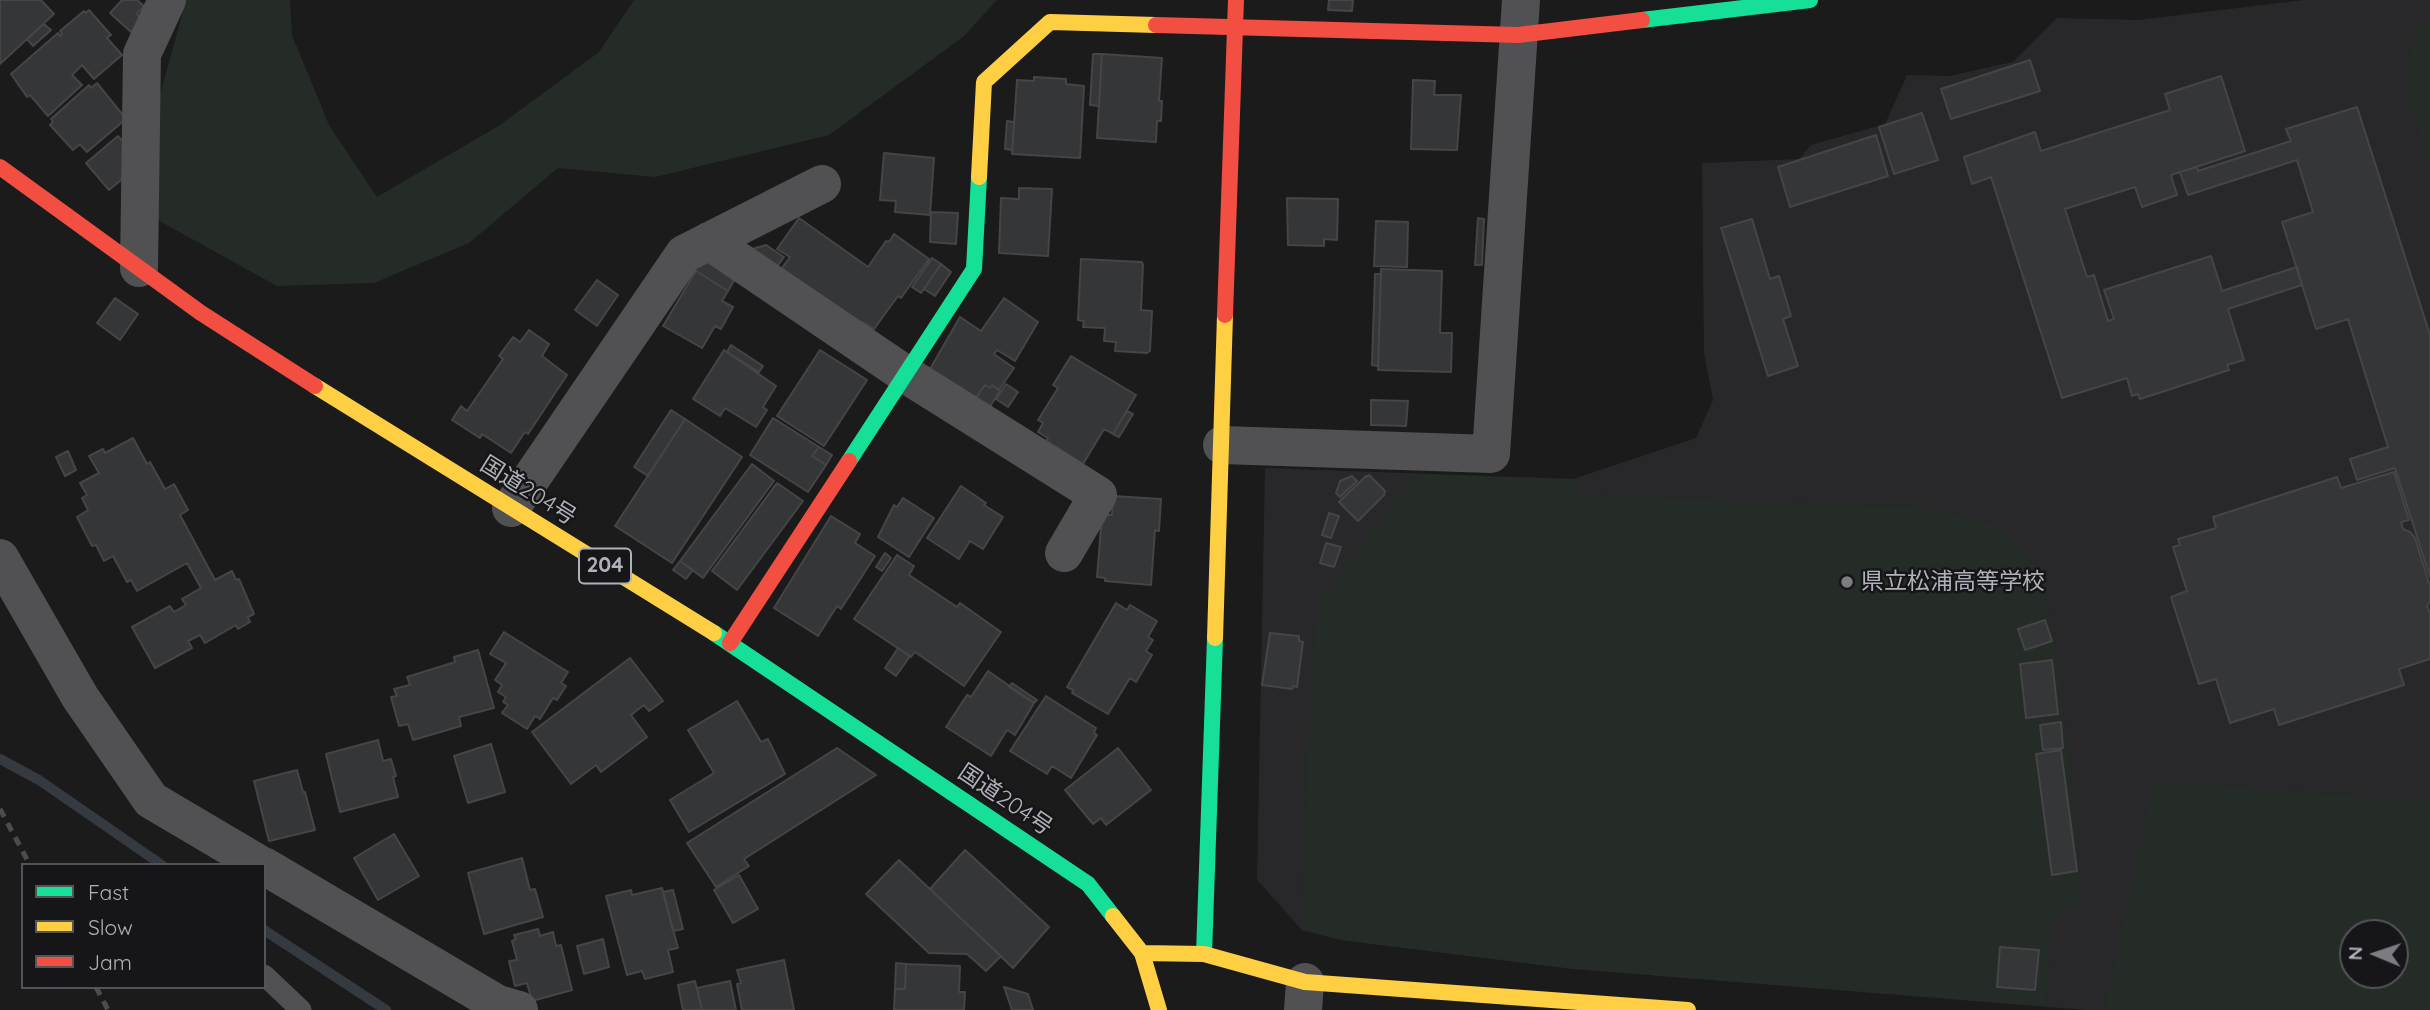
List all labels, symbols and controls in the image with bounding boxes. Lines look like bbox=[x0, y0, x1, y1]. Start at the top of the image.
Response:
street label: 国道204号 bbox=[475, 451, 581, 531]
road number: 204 bbox=[579, 548, 631, 584]
place label: 県立松浦高等学校 bbox=[1861, 568, 2045, 596]
marker: 県立松浦高等学校 bbox=[1839, 574, 1855, 590]
street label: 国道204号 bbox=[953, 758, 1057, 842]
legend bbox=[21, 863, 266, 989]
text: Fast bbox=[88, 879, 129, 905]
text: Slow bbox=[88, 914, 133, 940]
north arrow bbox=[2339, 919, 2409, 989]
text: N bbox=[2343, 946, 2367, 961]
text: Jam bbox=[88, 949, 132, 975]

